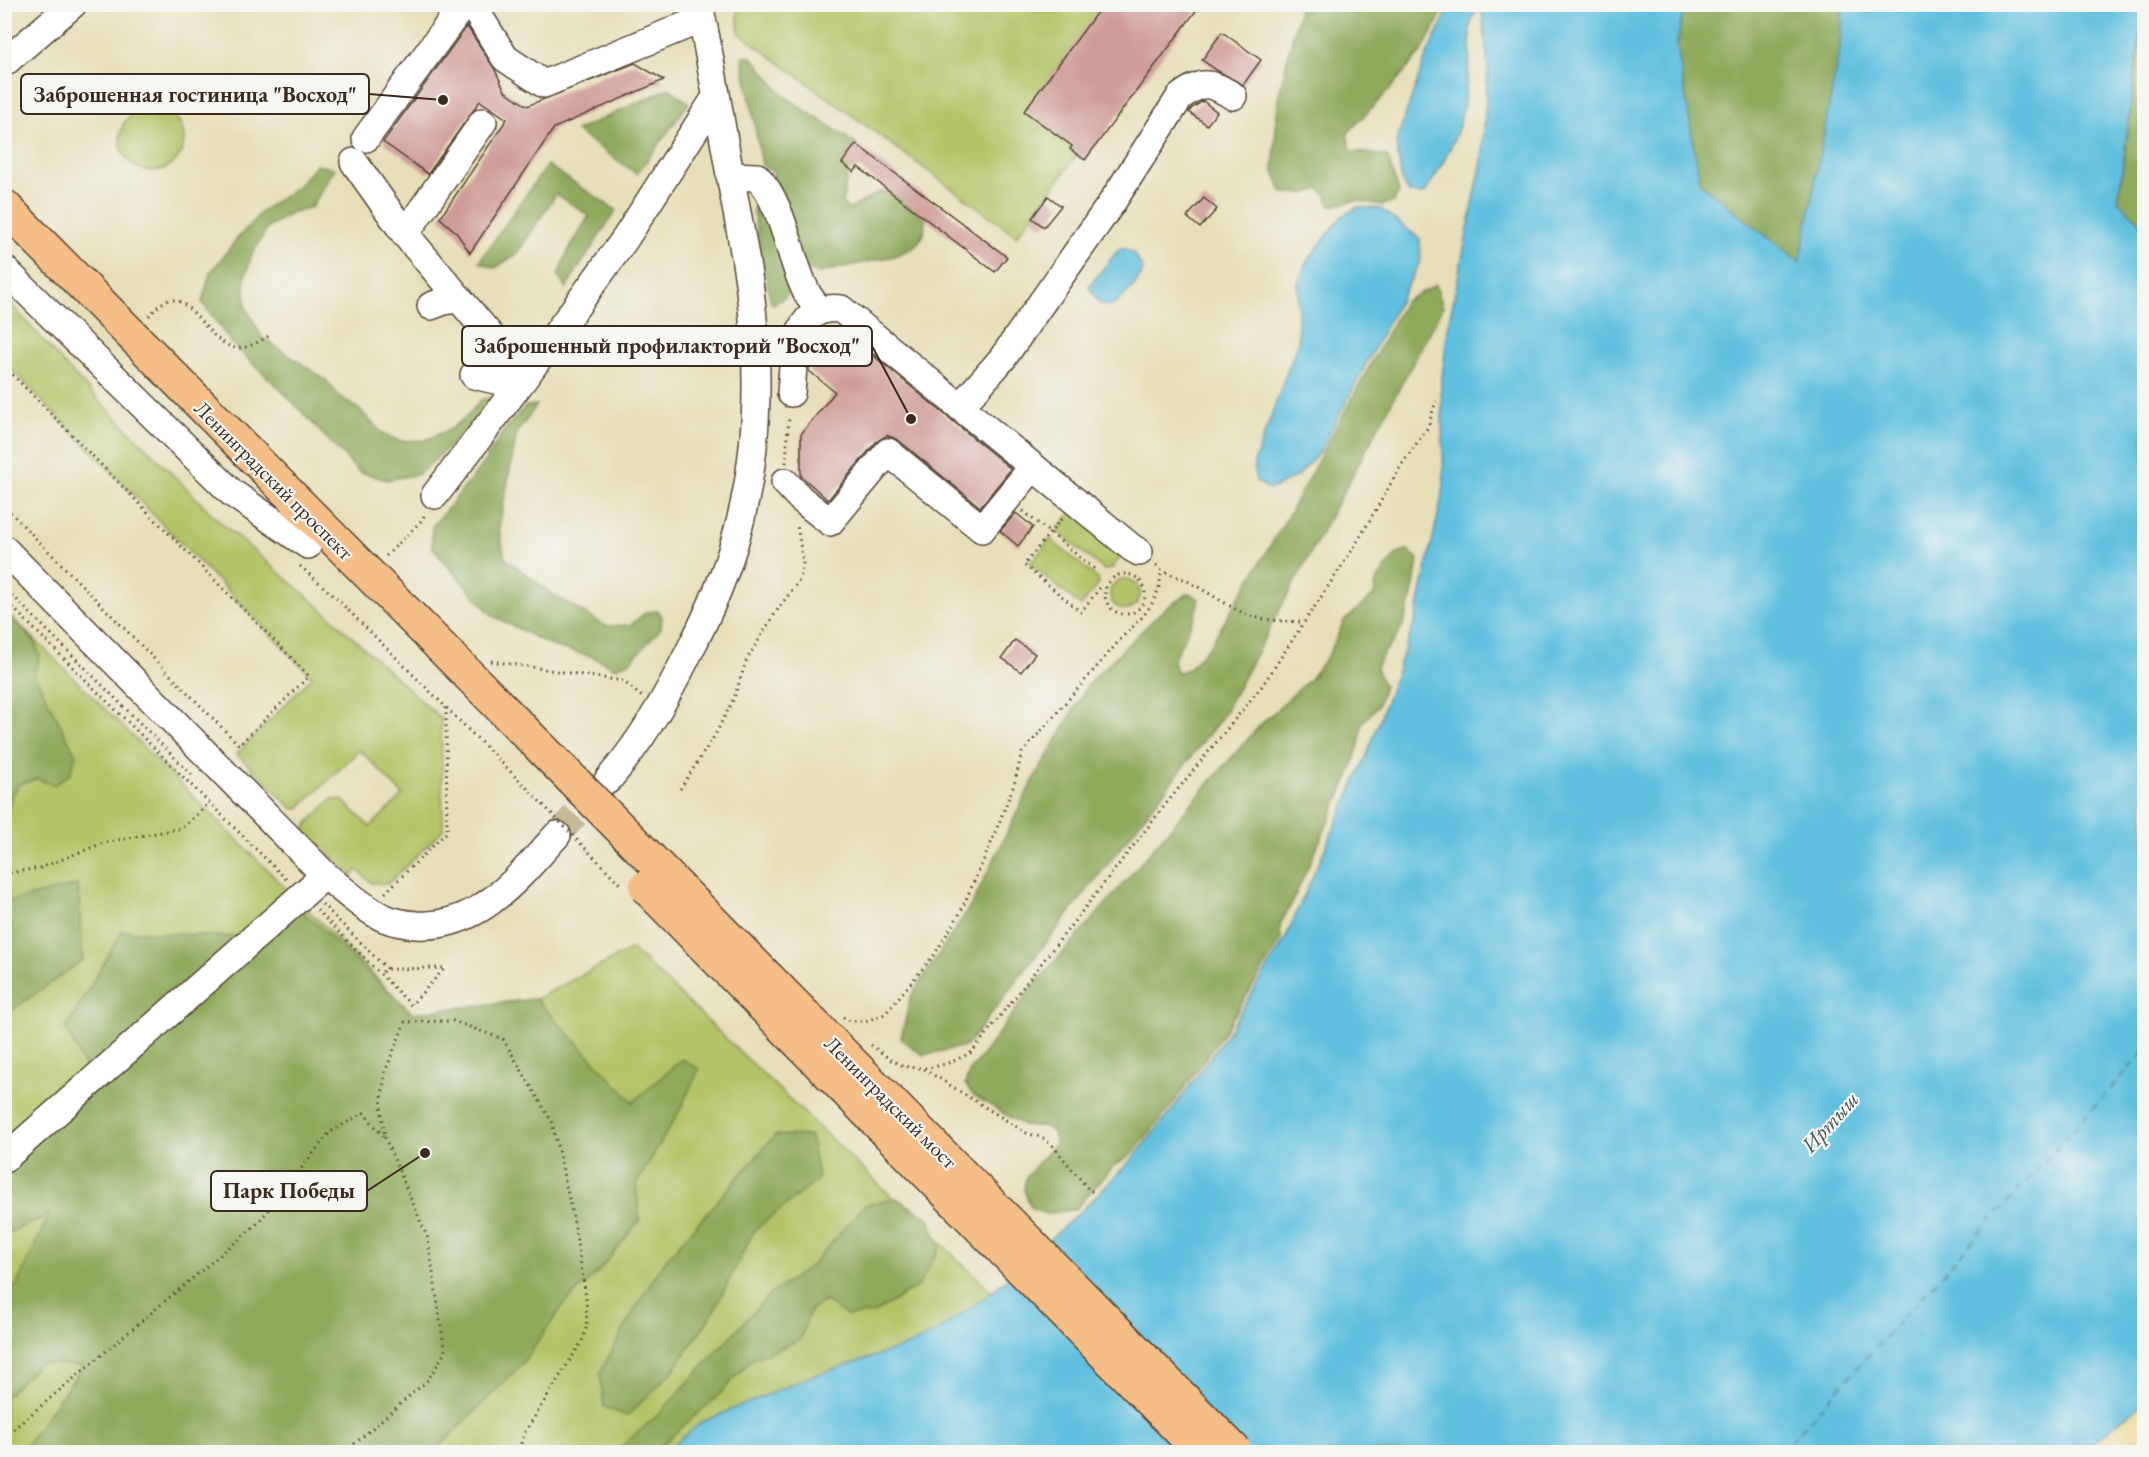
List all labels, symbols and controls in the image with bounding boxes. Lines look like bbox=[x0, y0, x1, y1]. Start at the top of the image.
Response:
callout: Заброшенная гостиница "Восход" bbox=[21, 74, 369, 114]
text: Заброшенная гостиница "Восход" bbox=[33, 80, 357, 109]
callout: Заброшенный профилакторий "Восход" bbox=[462, 326, 872, 366]
text: Заброшенный профилакторий "Восход" bbox=[474, 331, 860, 360]
street label: Ленинградский проспект bbox=[189, 395, 360, 566]
street label: Ленинградский мост bbox=[819, 1030, 963, 1174]
water label: Иртыш bbox=[1794, 1085, 1865, 1159]
callout: Парк Победы bbox=[211, 1171, 367, 1211]
text: Парк Победы bbox=[223, 1176, 355, 1205]

